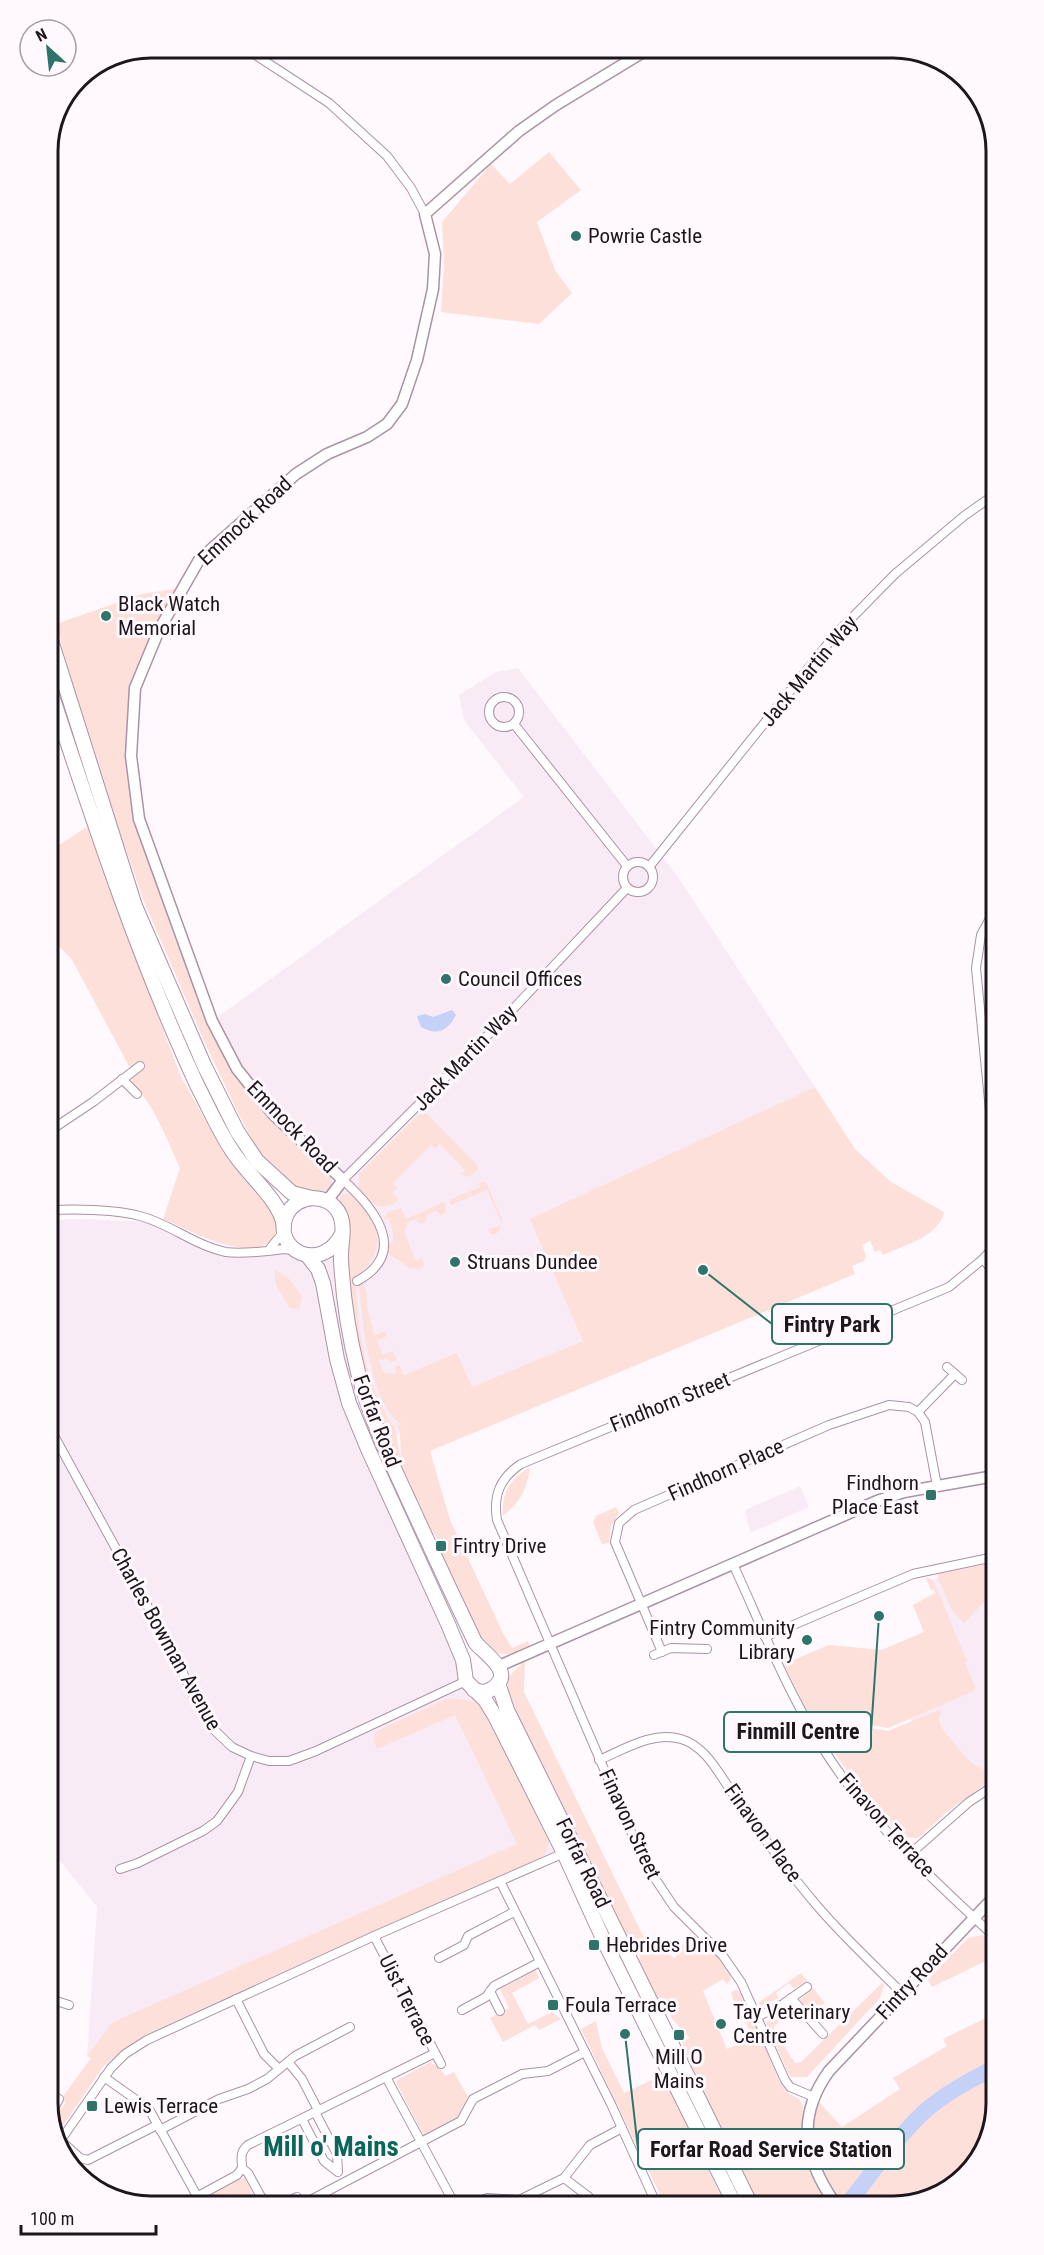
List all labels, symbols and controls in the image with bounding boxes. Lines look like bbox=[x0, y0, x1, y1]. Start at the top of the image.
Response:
north arrow bbox=[18, 18, 78, 78]
text: N bbox=[33, 24, 50, 46]
place label: Powrie Castle bbox=[588, 224, 702, 248]
marker: Powrie Castle bbox=[569, 229, 583, 243]
street label: Emmock Road bbox=[193, 472, 297, 570]
place label: Black Watch Memorial bbox=[118, 592, 220, 640]
marker: Black Watch Memorial bbox=[99, 609, 113, 623]
street label: Jack Martin Way bbox=[756, 610, 862, 731]
place label: Council Offices bbox=[458, 967, 582, 991]
marker: Council Offices bbox=[439, 972, 453, 986]
street label: Jack Martin Way bbox=[409, 1000, 522, 1116]
street label: Emmock Road bbox=[242, 1076, 342, 1178]
place label: Struans Dundee bbox=[467, 1250, 598, 1274]
marker: Struans Dundee bbox=[448, 1255, 462, 1269]
callout: Fintry Park bbox=[772, 1304, 892, 1344]
text: Fintry Park bbox=[784, 1312, 881, 1337]
street label: Findhorn Street bbox=[607, 1367, 733, 1437]
street label: Forfar Road bbox=[348, 1371, 406, 1471]
street label: Findhorn Place bbox=[665, 1434, 787, 1506]
place label: Findhorn Place East bbox=[832, 1471, 919, 1519]
marker: Findhorn Place East bbox=[924, 1488, 938, 1502]
place label: Fintry Drive bbox=[453, 1534, 547, 1558]
marker: Fintry Drive bbox=[434, 1539, 448, 1553]
street label: Charles Bowman Avenue bbox=[106, 1544, 226, 1734]
place label: Fintry Community Library bbox=[649, 1616, 795, 1664]
marker: Fintry Community Library bbox=[800, 1633, 814, 1647]
callout: Finmill Centre bbox=[724, 1712, 871, 1752]
text: Finmill Centre bbox=[736, 1719, 860, 1744]
street label: Finavon Street bbox=[594, 1765, 666, 1883]
street label: Finavon Terrace bbox=[834, 1768, 940, 1882]
street label: Finavon Place bbox=[719, 1779, 807, 1887]
street label: Forfar Road bbox=[551, 1814, 615, 1912]
place label: Hebrides Drive bbox=[606, 1933, 727, 1957]
marker: Hebrides Drive bbox=[587, 1938, 601, 1952]
street label: Fintry Road bbox=[871, 1940, 953, 2024]
street label: Uist Terrace bbox=[374, 1951, 440, 2049]
place label: Foula Terrace bbox=[565, 1993, 677, 2017]
marker: Foula Terrace bbox=[546, 1998, 560, 2012]
place label: Tay Veterinary Centre bbox=[733, 2000, 850, 2048]
marker: Tay Veterinary Centre bbox=[714, 2017, 728, 2031]
marker: Mill O Mains bbox=[672, 2028, 686, 2042]
place label: Mill O Mains bbox=[654, 2045, 704, 2093]
place label: Lewis Terrace bbox=[104, 2094, 218, 2118]
marker: Lewis Terrace bbox=[85, 2099, 99, 2113]
callout: Forfar Road Service Station bbox=[638, 2129, 904, 2169]
district label: Mill o' Mains bbox=[263, 2131, 399, 2163]
text: Forfar Road Service Station bbox=[650, 2137, 892, 2162]
scale bar bbox=[21, 2198, 156, 2236]
text: 100 m bbox=[30, 2208, 74, 2229]

